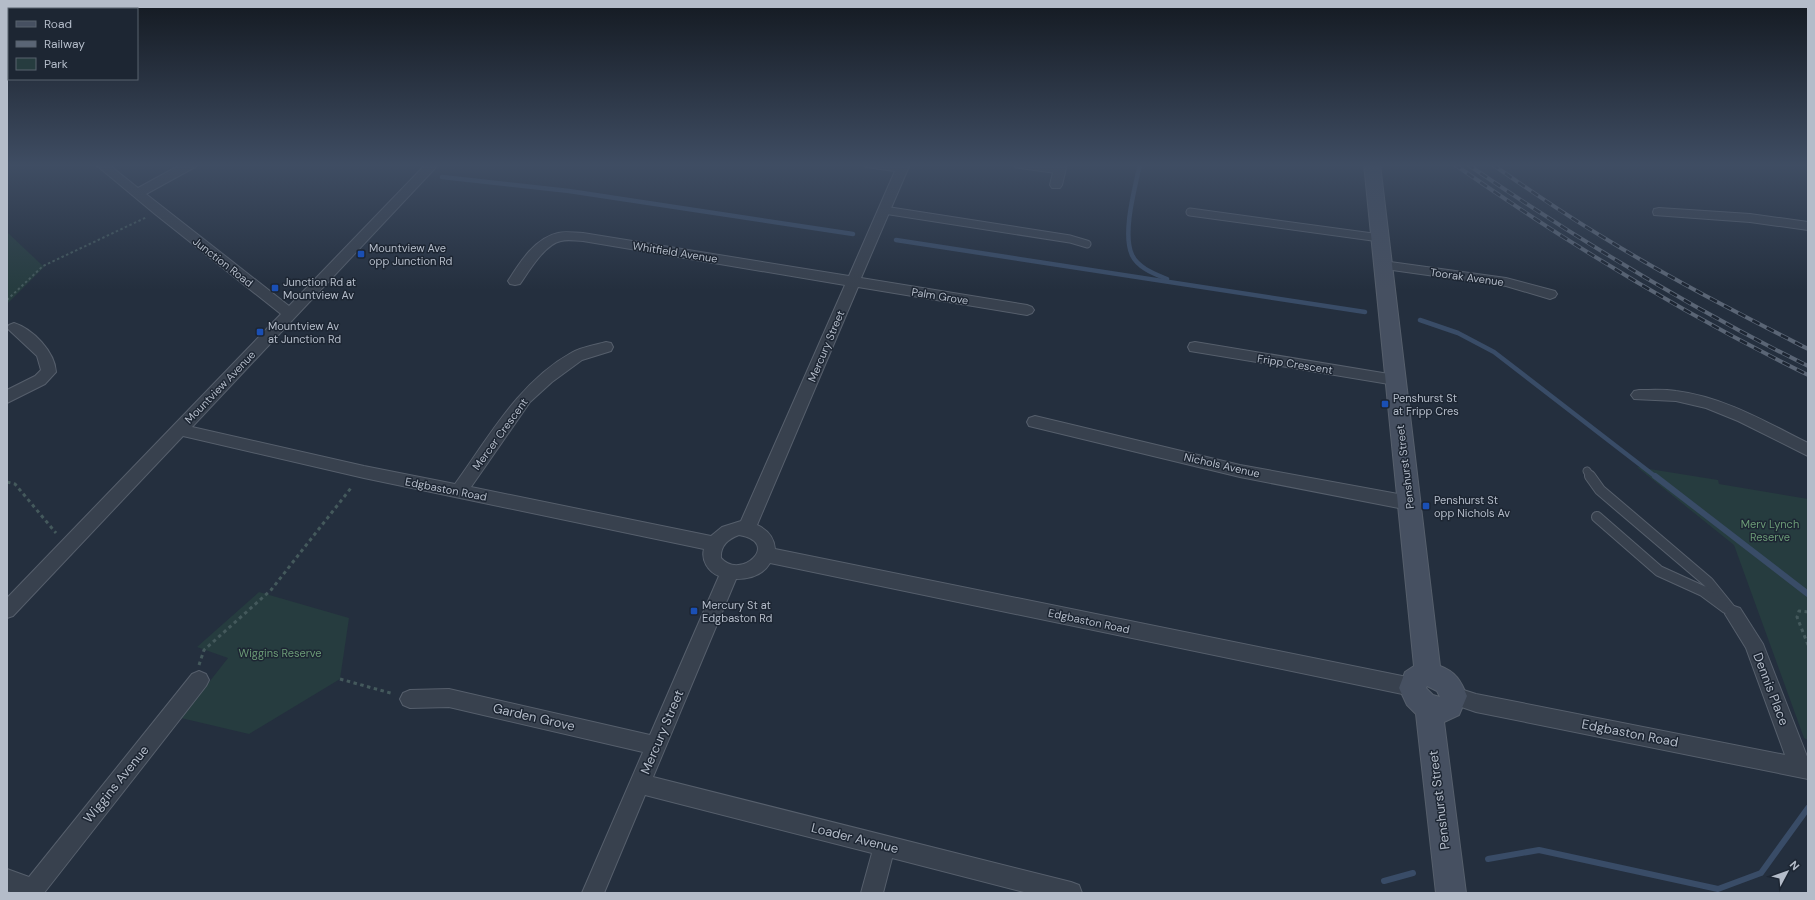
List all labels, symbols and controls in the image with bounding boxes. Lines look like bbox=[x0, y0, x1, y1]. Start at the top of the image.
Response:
legend bbox=[8, 8, 138, 80]
text: Road bbox=[44, 16, 72, 32]
text: Railway bbox=[44, 36, 85, 52]
text: Park bbox=[44, 56, 68, 72]
street label: Junction Road bbox=[190, 234, 256, 290]
street label: Whitfield Avenue bbox=[631, 238, 719, 266]
place label: Mountview Ave opp Junction Rd bbox=[369, 241, 452, 268]
marker: Mountview Ave opp Junction Rd bbox=[356, 249, 366, 259]
street label: Toorak Avenue bbox=[1429, 265, 1505, 289]
place label: Junction Rd at Mountview Av bbox=[283, 275, 356, 302]
marker: Junction Rd at Mountview Av bbox=[270, 283, 280, 293]
street label: Palm Grove bbox=[911, 285, 969, 307]
street label: Mercury Street bbox=[805, 308, 847, 384]
place label: Mountview Av at Junction Rd bbox=[268, 319, 341, 346]
marker: Mountview Av at Junction Rd bbox=[255, 327, 265, 337]
street label: Mountview Avenue bbox=[182, 348, 258, 426]
street label: Fripp Crescent bbox=[1256, 351, 1334, 377]
place label: Penshurst St at Fripp Cres bbox=[1393, 391, 1459, 418]
street label: Mercer Crescent bbox=[469, 395, 531, 473]
marker: Penshurst St at Fripp Cres bbox=[1380, 399, 1390, 409]
street label: Penshurst Street bbox=[1393, 424, 1417, 510]
street label: Nichols Avenue bbox=[1183, 449, 1261, 481]
street label: Edgbaston Road bbox=[404, 474, 488, 504]
place label: Penshurst St opp Nichols Av bbox=[1434, 493, 1510, 520]
marker: Penshurst St opp Nichols Av bbox=[1421, 501, 1431, 511]
park label: Merv Lynch Reserve bbox=[1741, 517, 1799, 544]
place label: Mercury St at Edgbaston Rd bbox=[702, 598, 773, 625]
marker: Mercury St at Edgbaston Rd bbox=[689, 606, 699, 616]
street label: Edgbaston Road bbox=[1047, 606, 1131, 636]
park label: Wiggins Reserve bbox=[238, 646, 322, 660]
street label: Dennis Place bbox=[1749, 650, 1793, 728]
street label: Mercury Street bbox=[637, 687, 687, 777]
street label: Garden Grove bbox=[491, 699, 577, 735]
street label: Edgbaston Road bbox=[1580, 715, 1680, 751]
street label: Wiggins Avenue bbox=[80, 742, 152, 826]
street label: Penshurst Street bbox=[1424, 749, 1454, 851]
street label: Loader Avenue bbox=[810, 819, 900, 857]
north arrow bbox=[1767, 852, 1807, 892]
text: N bbox=[1787, 858, 1802, 873]

